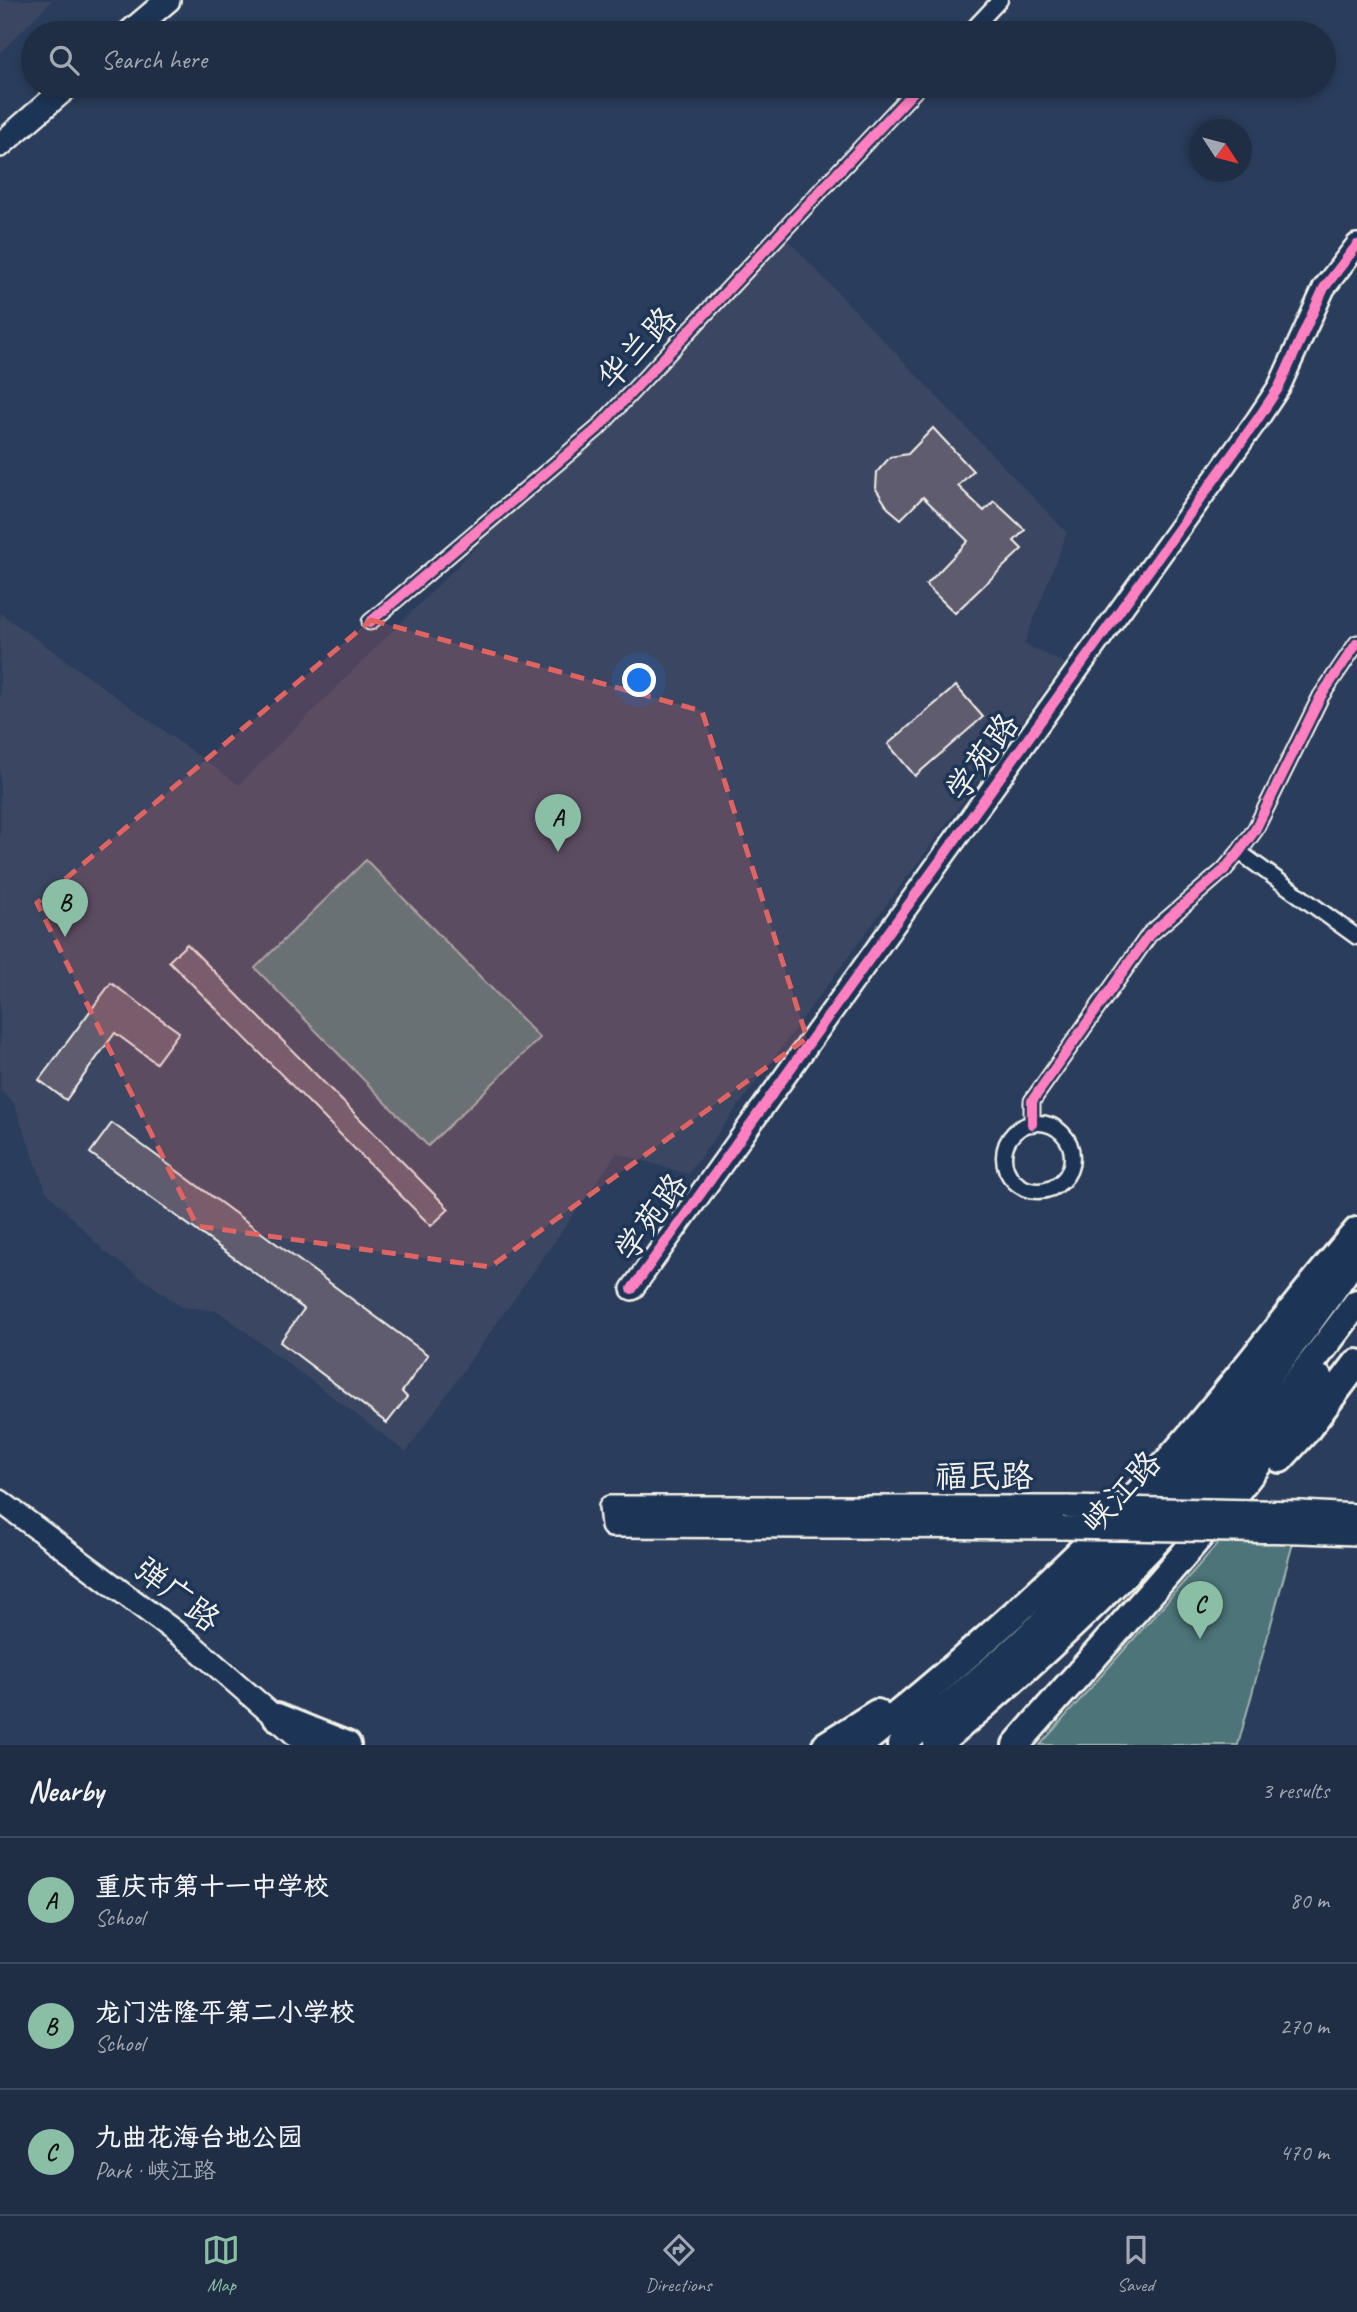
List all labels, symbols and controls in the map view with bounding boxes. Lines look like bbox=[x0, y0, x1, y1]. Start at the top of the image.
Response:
search box bbox=[21, 21, 1336, 98]
icon: search bbox=[45, 41, 83, 79]
text: Search here bbox=[101, 43, 207, 76]
north arrow bbox=[1189, 119, 1252, 182]
street label: 华兰路 bbox=[588, 297, 686, 399]
your location bbox=[622, 663, 656, 697]
street label: 学苑路 bbox=[936, 705, 1028, 809]
pin: A bbox=[535, 794, 581, 852]
pin: B bbox=[42, 879, 88, 937]
street label: 学苑路 bbox=[605, 1165, 697, 1269]
street label: 峡江路 bbox=[1072, 1441, 1170, 1543]
street label: 福民路 bbox=[935, 1455, 1034, 1497]
street label: 弹广路 bbox=[125, 1547, 229, 1641]
pin: C bbox=[1177, 1581, 1223, 1639]
text: Nearby bbox=[28, 1772, 104, 1810]
text: 3 results bbox=[1262, 1776, 1329, 1805]
text: 重庆市第十一中学校 bbox=[95, 1870, 329, 1903]
text: A bbox=[45, 1886, 57, 1915]
text: 80 m bbox=[1290, 1886, 1329, 1915]
text: School bbox=[95, 1903, 144, 1932]
text: 龙门浩隆平第二小学校 bbox=[95, 1996, 355, 2029]
text: B bbox=[45, 2012, 57, 2041]
text: 270 m bbox=[1280, 2012, 1329, 2041]
text: School bbox=[95, 2029, 144, 2058]
text: 九曲花海台地公园 bbox=[95, 2121, 303, 2154]
text: C bbox=[46, 2138, 56, 2167]
text: 470 m bbox=[1280, 2138, 1329, 2167]
text: Park · 峡江路 bbox=[95, 2156, 216, 2185]
tab: Map bbox=[202, 2231, 240, 2297]
tab: Directions bbox=[645, 2231, 712, 2297]
tab: Saved bbox=[1117, 2231, 1155, 2297]

